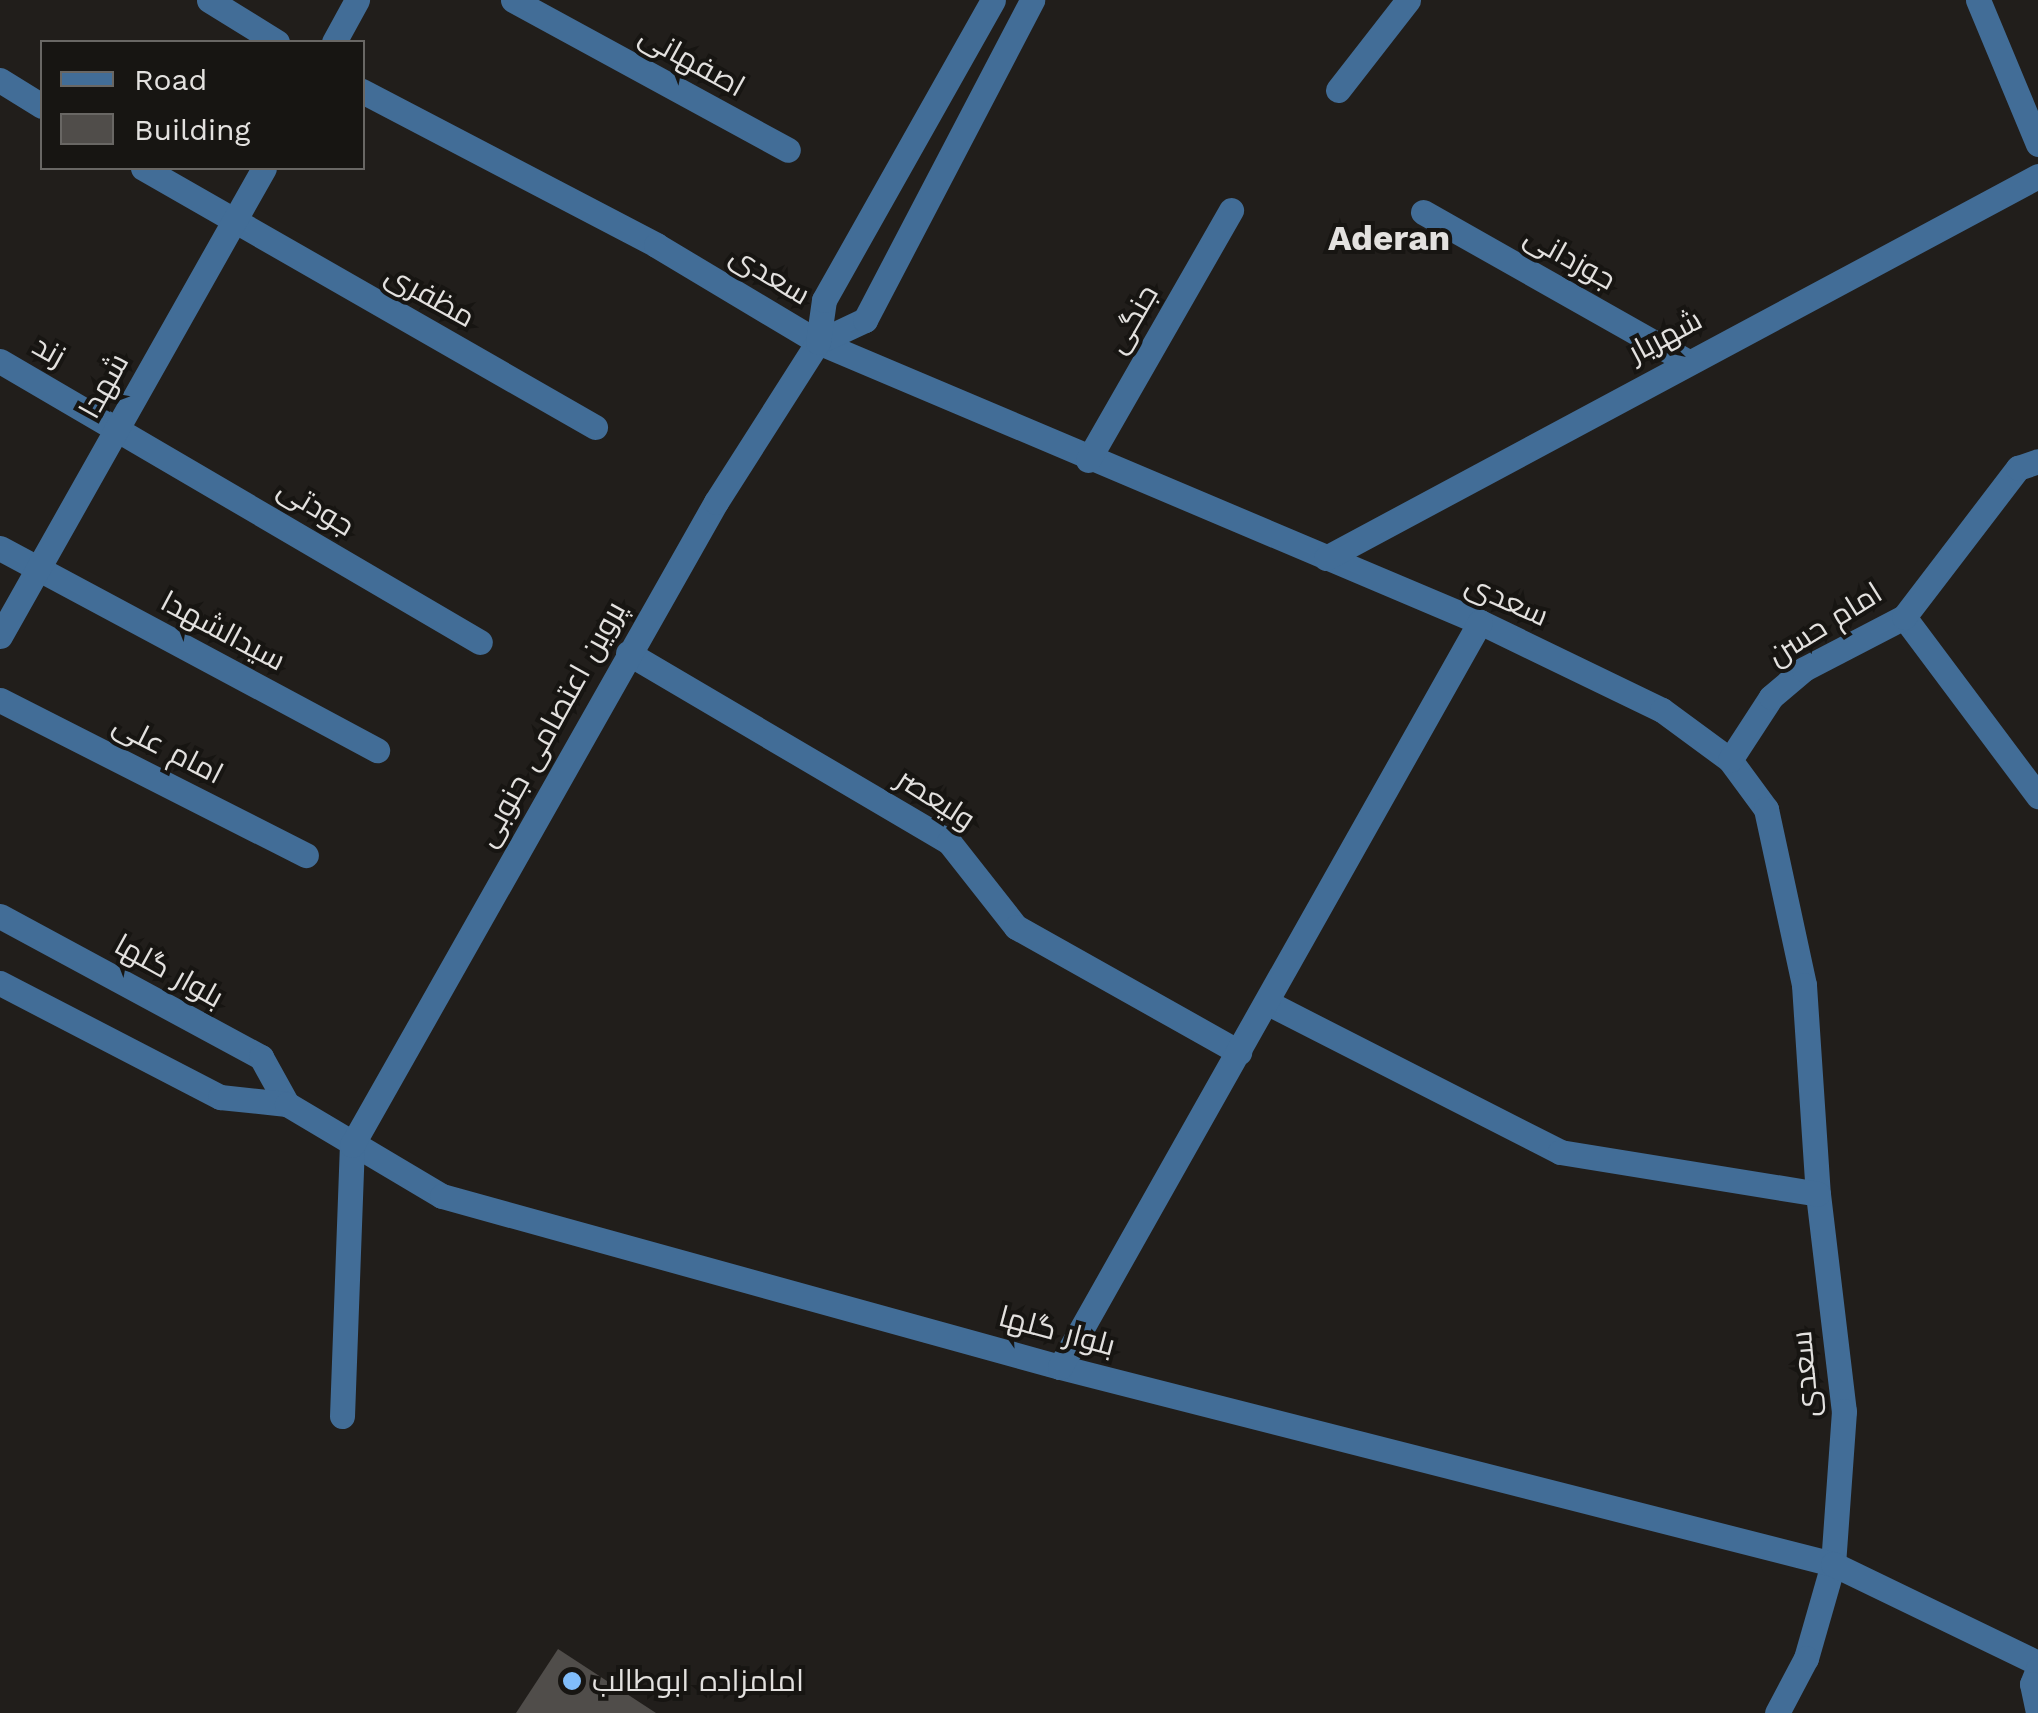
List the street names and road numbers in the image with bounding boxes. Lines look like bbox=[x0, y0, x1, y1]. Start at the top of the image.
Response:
street label: اصفهانی bbox=[633, 17, 751, 105]
street label: جوزدانی bbox=[1518, 218, 1622, 298]
street label: سعدی bbox=[724, 237, 816, 313]
street label: مظفری bbox=[379, 257, 481, 335]
street label: جنگی bbox=[1098, 278, 1166, 360]
street label: شهریار bbox=[1622, 302, 1708, 370]
street label: زند bbox=[26, 328, 72, 374]
street label: شهدا bbox=[72, 347, 136, 425]
street label: جودتی bbox=[271, 470, 361, 544]
street label: سعدی bbox=[1460, 566, 1554, 634]
street label: امام حسن bbox=[1761, 575, 1889, 673]
street label: سیدالشهدا bbox=[155, 583, 291, 679]
street label: پروین اعتصامی جنوبی bbox=[469, 595, 633, 853]
street label: امام علی bbox=[107, 706, 229, 792]
street label: ولیعصر bbox=[890, 760, 982, 838]
street label: بلوار گلها bbox=[108, 926, 230, 1016]
street label: بلوار گلها bbox=[995, 1298, 1119, 1364]
street label: سعدی bbox=[1783, 1329, 1827, 1419]

